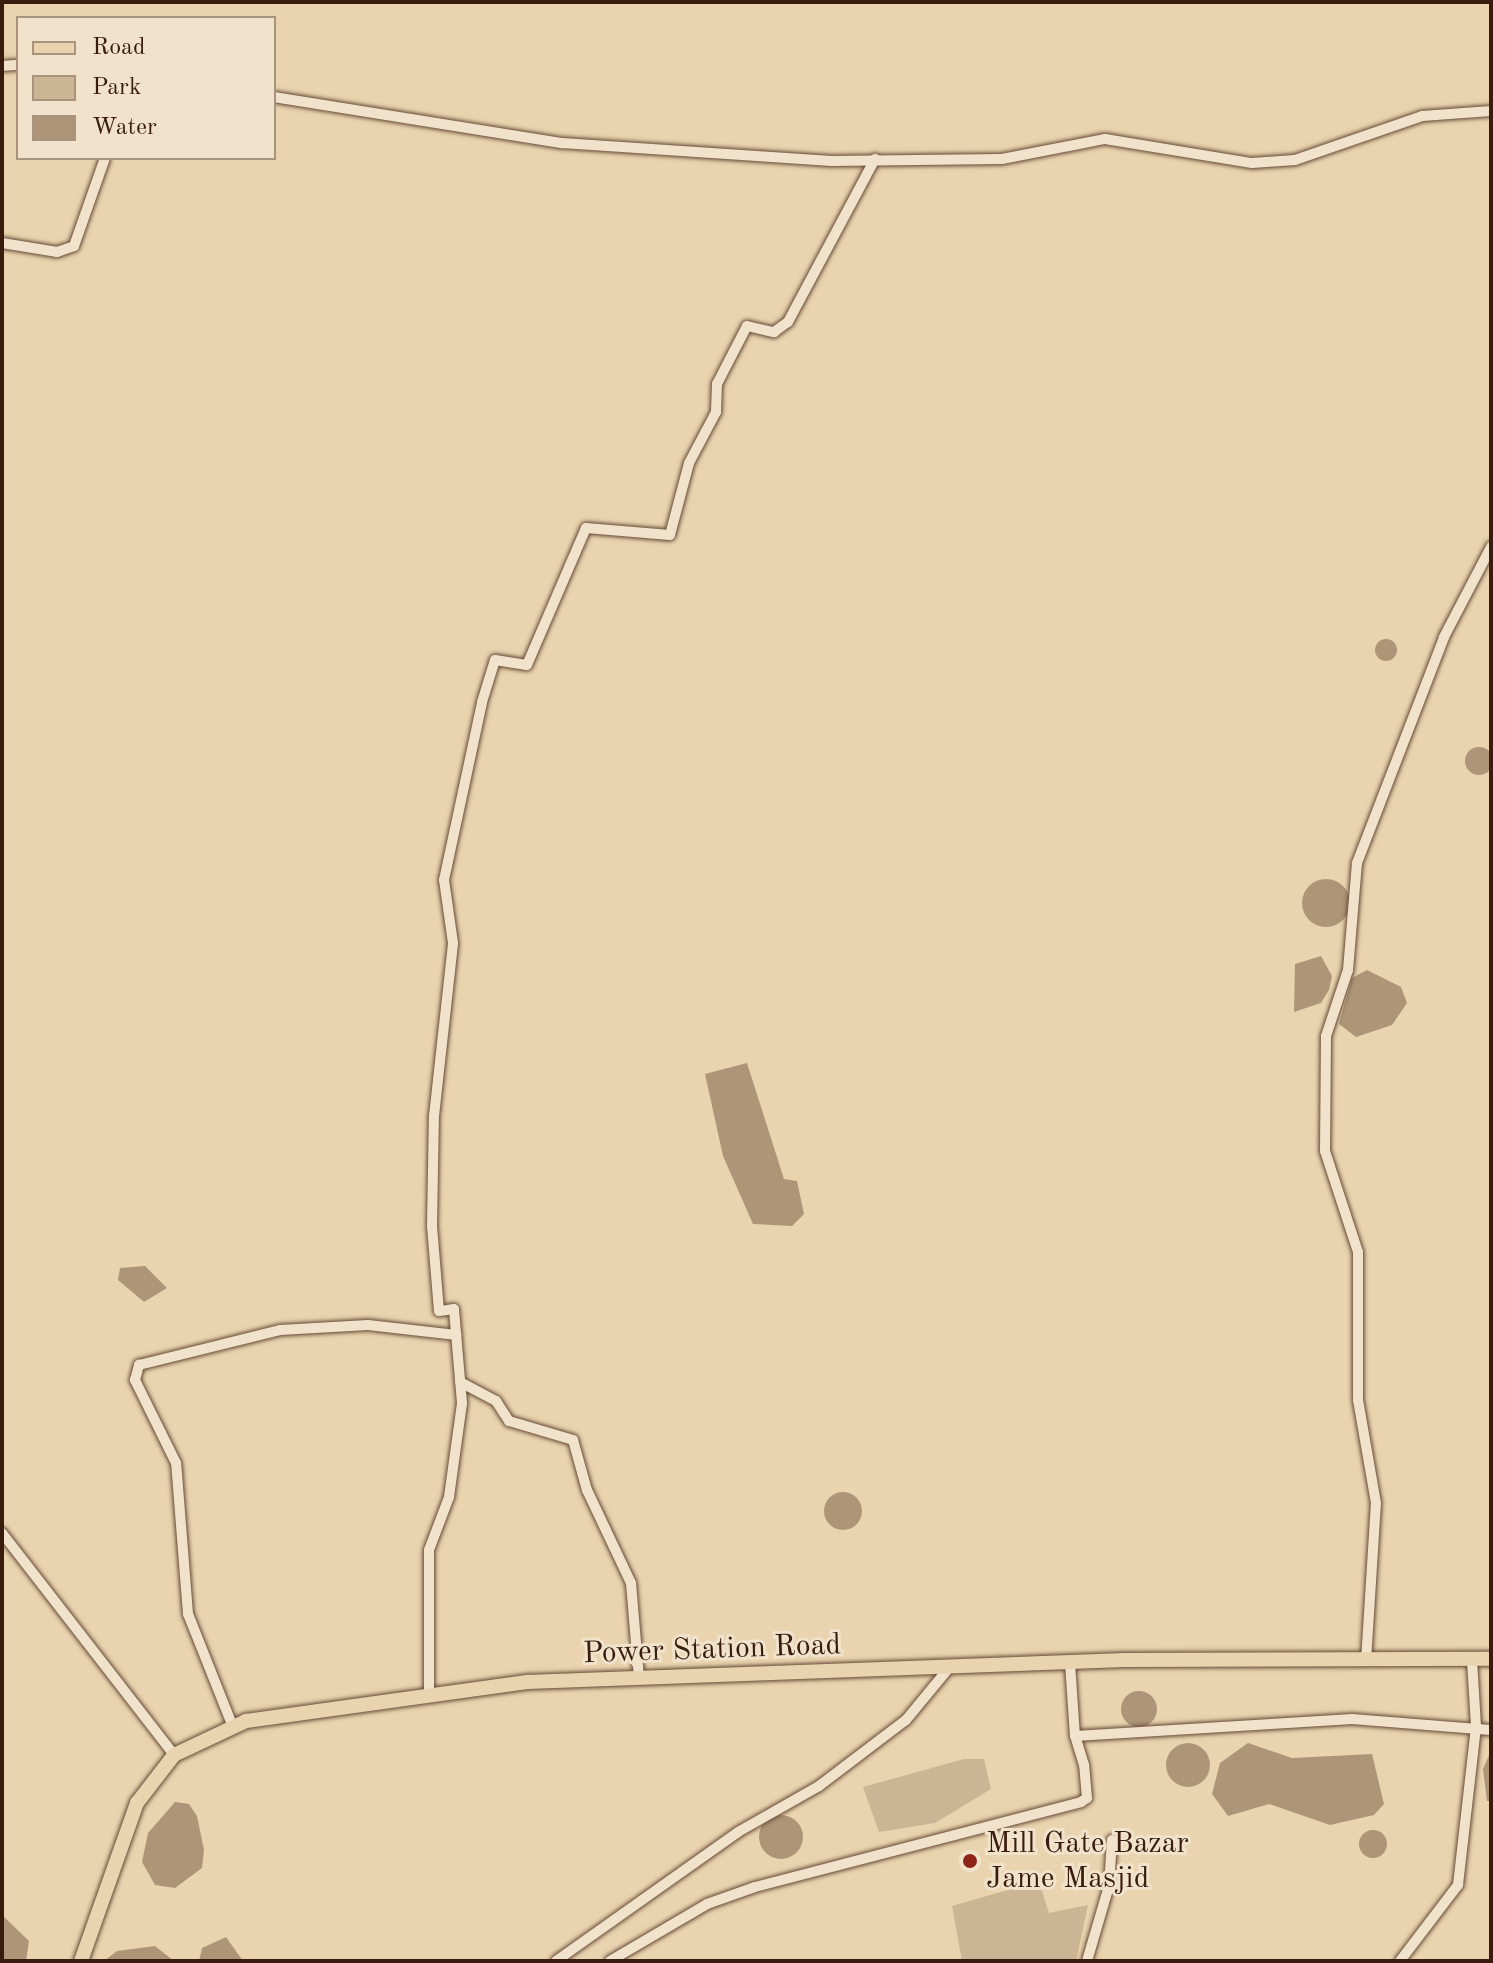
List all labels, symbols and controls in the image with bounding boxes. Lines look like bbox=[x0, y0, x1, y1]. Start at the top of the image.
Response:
legend bbox=[16, 16, 276, 160]
text: Road bbox=[92, 36, 145, 60]
text: Park bbox=[92, 76, 141, 100]
text: Water bbox=[92, 116, 157, 140]
street label: Power Station Road bbox=[582, 1628, 842, 1672]
place label: Mill Gate Bazar Jame Masjid bbox=[986, 1826, 1189, 1896]
marker: Mill Gate Bazar Jame Masjid bbox=[961, 1852, 979, 1870]

